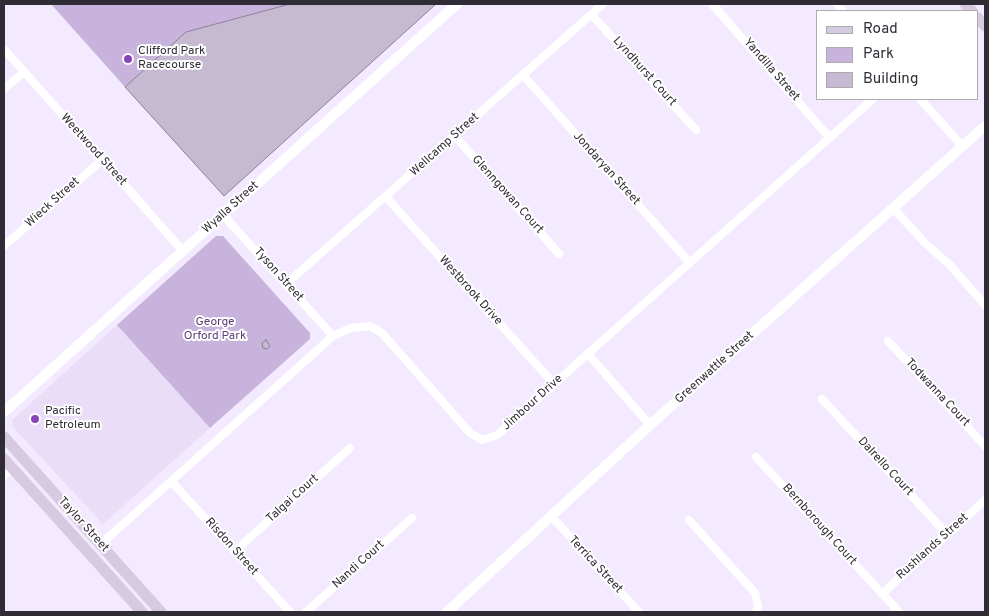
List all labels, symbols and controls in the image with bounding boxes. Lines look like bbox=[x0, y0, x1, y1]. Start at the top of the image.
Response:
legend bbox=[816, 10, 979, 100]
text: Road bbox=[863, 20, 898, 39]
street label: Lyndhurst Court bbox=[609, 34, 679, 110]
street label: Yandilla Street bbox=[740, 36, 802, 104]
place label: Clifford Park Racecourse bbox=[138, 45, 205, 73]
text: Park bbox=[863, 45, 894, 64]
marker: Clifford Park Racecourse bbox=[122, 53, 134, 65]
text: Building bbox=[863, 70, 918, 89]
street label: Wellcamp Street bbox=[408, 110, 482, 180]
street label: Weetwood Street bbox=[57, 111, 129, 189]
street label: Jondaryan Street bbox=[569, 130, 643, 208]
street label: Glenngowan Court bbox=[468, 153, 546, 237]
street label: Wieck Street bbox=[23, 175, 83, 231]
street label: Wyalla Street bbox=[200, 179, 262, 237]
street label: Tyson Street bbox=[250, 245, 306, 305]
street label: Westbrook Drive bbox=[435, 253, 505, 329]
park label: George Orford Park bbox=[184, 316, 246, 344]
street label: Greenwattle Street bbox=[673, 329, 757, 407]
street label: Todwanna Court bbox=[902, 356, 972, 430]
street label: Jimbour Drive bbox=[500, 372, 566, 434]
place label: Pacific Petroleum bbox=[45, 405, 101, 433]
marker: Pacific Petroleum bbox=[29, 413, 41, 425]
street label: Dalrello Court bbox=[854, 435, 916, 499]
street label: Talgai Court bbox=[264, 472, 322, 526]
street label: Bernborough Court bbox=[779, 481, 859, 569]
street label: Taylor Street bbox=[55, 494, 111, 556]
street label: Rushlands Street bbox=[894, 511, 972, 583]
street label: Risdon Street bbox=[201, 515, 261, 579]
street label: Terrica Street bbox=[565, 533, 625, 597]
street label: Nandi Court bbox=[330, 538, 388, 592]

